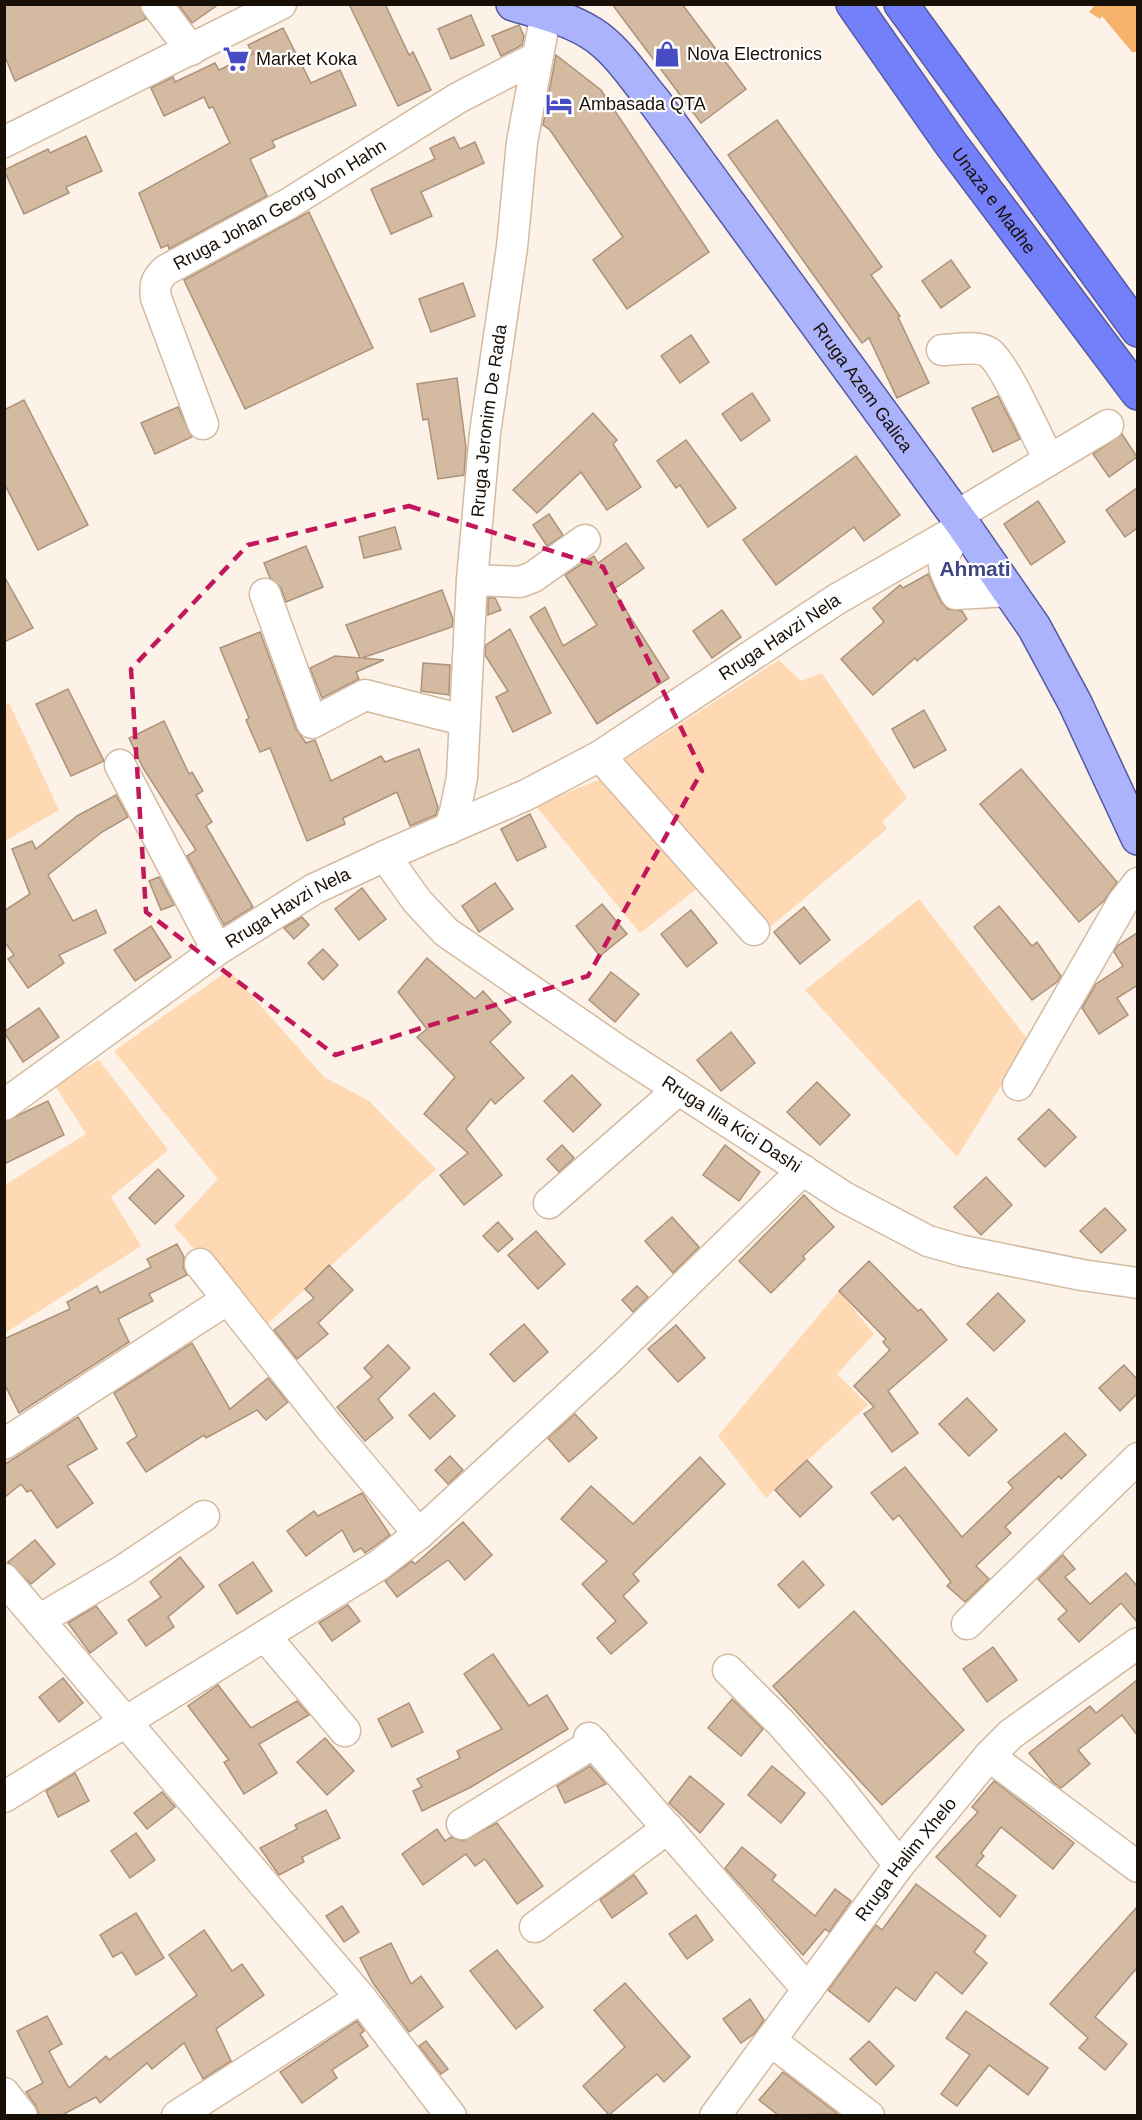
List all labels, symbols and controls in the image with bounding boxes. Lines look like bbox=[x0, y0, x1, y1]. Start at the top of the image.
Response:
shop icon: Nova Electronics bbox=[652, 39, 682, 69]
supermarket icon: Market Koka bbox=[221, 44, 251, 74]
place label: Nova Electronics bbox=[687, 44, 822, 64]
place label: Market Koka bbox=[256, 49, 358, 69]
hotel icon: Ambasada QTA bbox=[544, 89, 574, 119]
place label: Ambasada QTA bbox=[579, 94, 706, 114]
street label: Rruga Johan Georg Von Hahn bbox=[170, 135, 390, 274]
street label: Unaza e Madhe bbox=[948, 144, 1040, 258]
street label: Rruga Azem Galica bbox=[809, 319, 917, 457]
street label: Rruga Jeronim De Rada bbox=[468, 322, 511, 518]
district label: Ahmati bbox=[939, 557, 1011, 580]
street label: Rruga Havzi Nela bbox=[715, 589, 845, 684]
street label: Rruga Havzi Nela bbox=[222, 863, 354, 952]
street label: Rruga Ilia Kici Dashi bbox=[658, 1072, 805, 1177]
street label: Rruga Halim Xhelo bbox=[851, 1794, 960, 1925]

